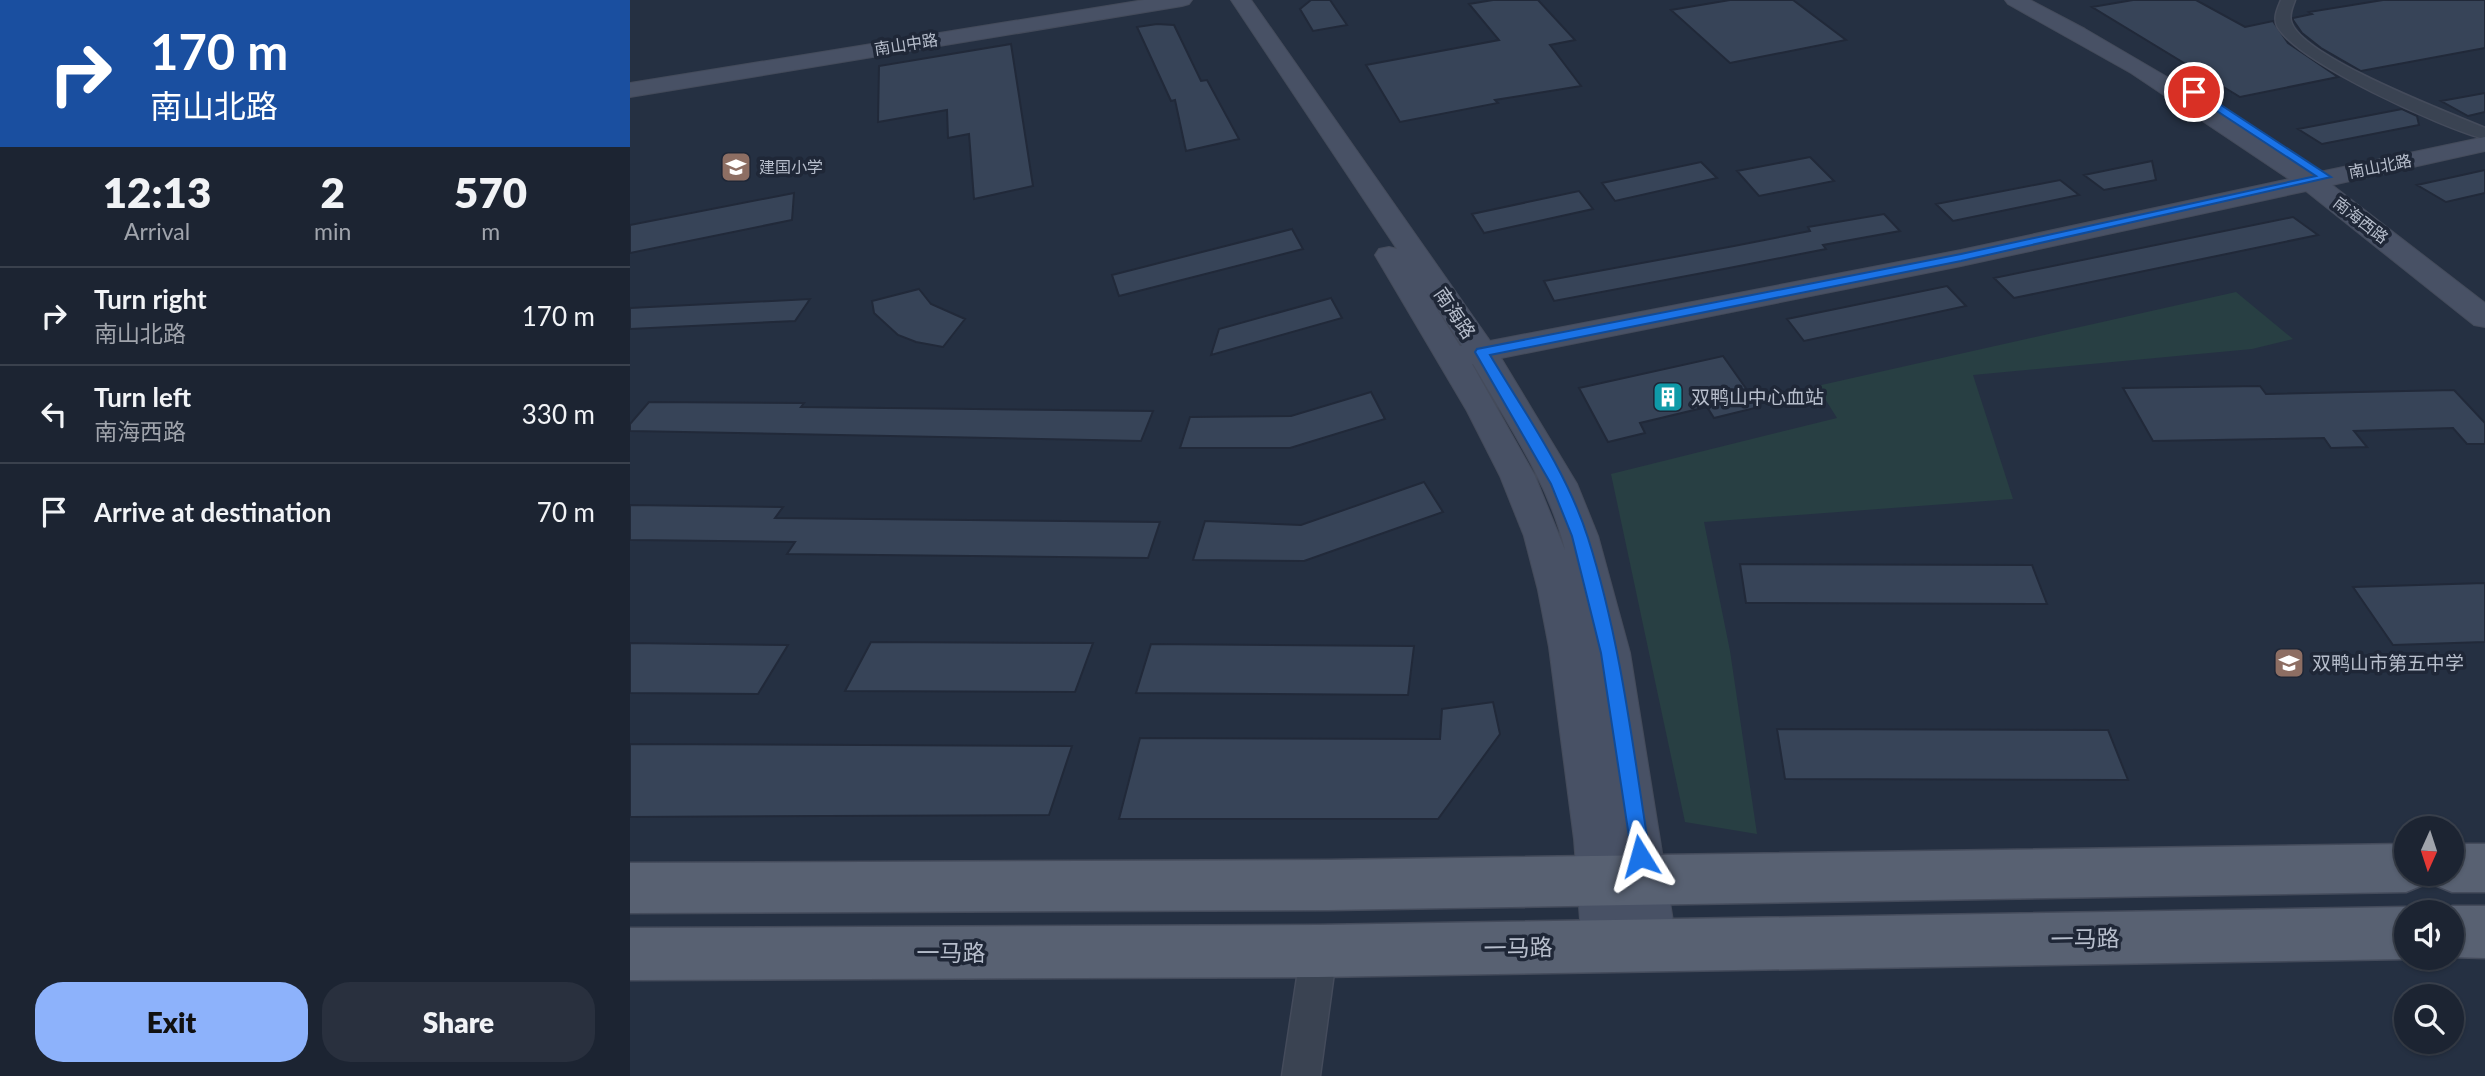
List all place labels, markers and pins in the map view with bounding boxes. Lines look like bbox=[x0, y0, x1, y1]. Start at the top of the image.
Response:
pin bbox=[2164, 62, 2224, 122]
school or university icon: 建国小学 bbox=[719, 150, 753, 184]
place label: 建国小学 bbox=[759, 157, 823, 176]
building icon: 双鸭山中心血站 bbox=[1651, 380, 1685, 414]
place label: 双鸭山中心血站 bbox=[1691, 385, 1824, 408]
school or university icon: 双鸭山市第五中学 bbox=[2272, 646, 2306, 680]
place label: 双鸭山市第五中学 bbox=[2312, 651, 2464, 674]

